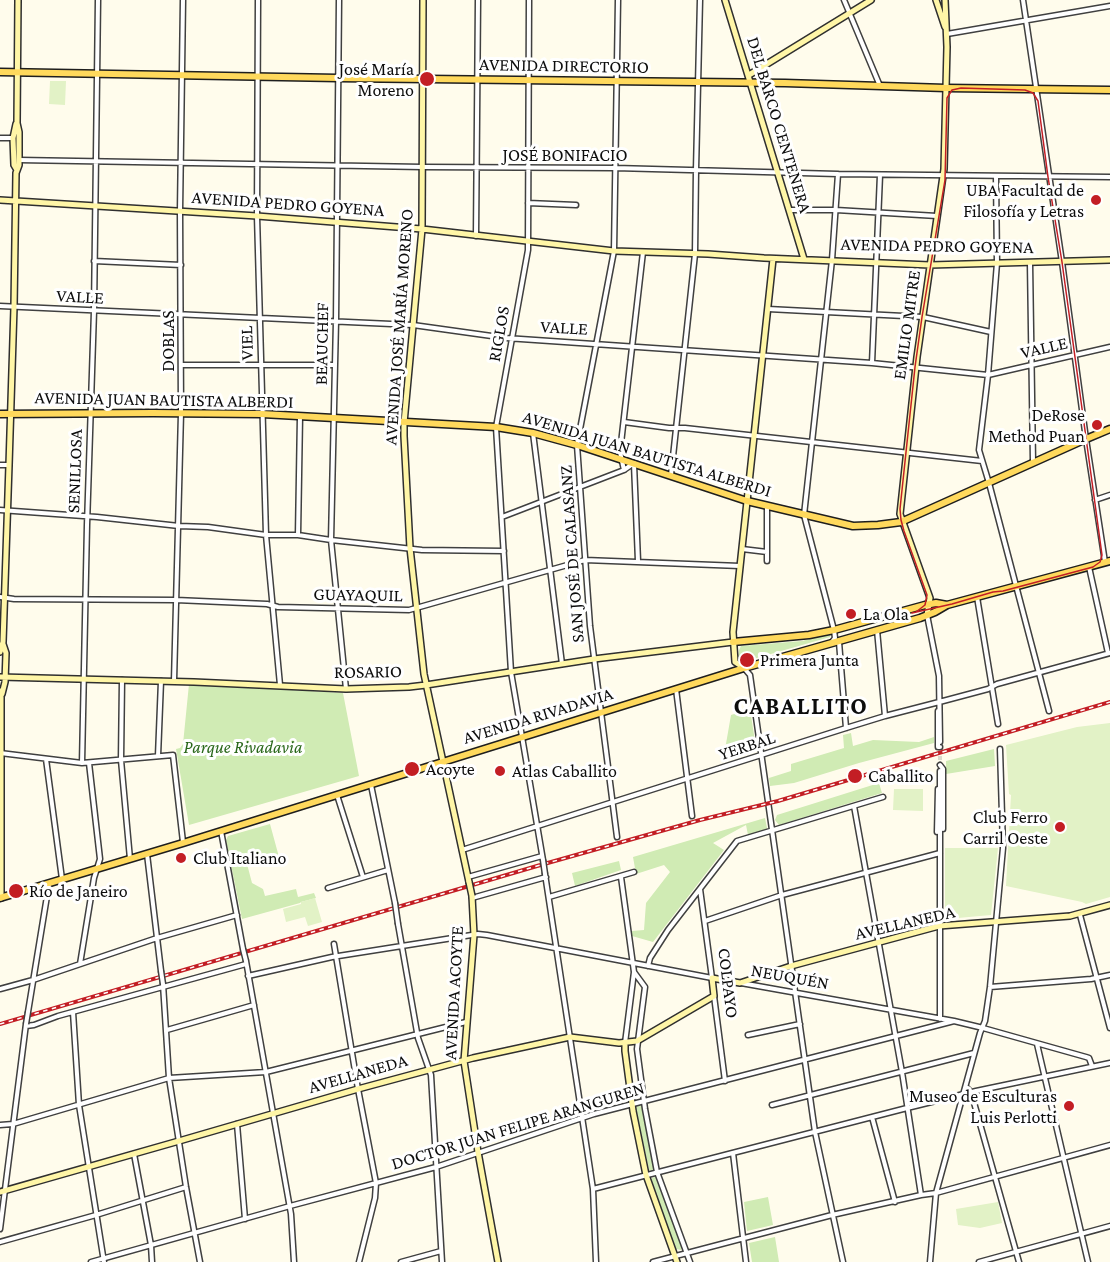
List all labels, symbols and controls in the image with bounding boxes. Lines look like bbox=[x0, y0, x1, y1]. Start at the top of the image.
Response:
street label: DEL BARCO CENTENERA bbox=[742, 34, 816, 216]
street label: AVENIDA DIRECTORIO bbox=[479, 54, 649, 78]
place label: José María Moreno bbox=[339, 58, 414, 100]
marker: José María Moreno bbox=[418, 70, 436, 88]
street label: JOSÉ BONIFACIO bbox=[503, 144, 627, 166]
place label: UBA Facultad de Filosofía y Letras bbox=[963, 179, 1084, 222]
street label: AVENIDA PEDRO GOYENA bbox=[191, 186, 385, 222]
marker: UBA Facultad de Filosofía y Letras bbox=[1089, 193, 1103, 207]
street label: AVENIDA JOSÉ MARÍA MORENO bbox=[380, 208, 418, 446]
street label: AVENIDA PEDRO GOYENA bbox=[840, 234, 1034, 258]
street label: EMILIO MITRE bbox=[889, 269, 925, 381]
street label: VALLE bbox=[56, 285, 104, 309]
street label: BEAUCHEF bbox=[310, 303, 334, 385]
street label: RIGLOS bbox=[483, 304, 515, 364]
street label: DOBLAS bbox=[157, 310, 179, 372]
street label: VALLE bbox=[540, 316, 588, 340]
street label: VIEL bbox=[236, 326, 258, 360]
street label: VALLE bbox=[1018, 332, 1070, 364]
street label: AVENIDA JUAN BAUTISTA ALBERDI bbox=[34, 387, 294, 413]
place label: DeRose Method Puan bbox=[988, 404, 1085, 446]
street label: AVENIDA JUAN BAUTISTA ALBERDI bbox=[520, 406, 774, 502]
marker: DeRose Method Puan bbox=[1090, 418, 1104, 432]
street label: SENILLOSA bbox=[63, 429, 87, 513]
street label: SAN JOSÉ DE CALASANZ bbox=[555, 465, 589, 643]
street label: GUAYAQUIL bbox=[313, 583, 403, 607]
place label: La Ola bbox=[863, 603, 909, 625]
marker: La Ola bbox=[844, 607, 858, 621]
place label: Primera Junta bbox=[760, 649, 859, 671]
marker: Primera Junta bbox=[738, 651, 756, 669]
street label: ROSARIO bbox=[334, 661, 402, 683]
street label: AVENIDA RIVADAVIA bbox=[460, 683, 616, 749]
district label: CABALLITO bbox=[734, 693, 868, 721]
street label: YERBAL bbox=[716, 727, 778, 765]
park label: Parque Rivadavia bbox=[184, 736, 302, 758]
place label: Acoyte bbox=[426, 758, 475, 780]
marker: Acoyte bbox=[403, 760, 421, 778]
place label: Atlas Caballito bbox=[512, 760, 617, 782]
marker: Atlas Caballito bbox=[493, 764, 507, 778]
place label: Caballito bbox=[868, 765, 933, 787]
marker: Caballito bbox=[846, 767, 864, 785]
place label: Club Ferro Carril Oeste bbox=[963, 806, 1048, 848]
marker: Club Ferro Carril Oeste bbox=[1053, 820, 1067, 834]
place label: Club Italiano bbox=[193, 847, 287, 869]
marker: Club Italiano bbox=[174, 851, 188, 865]
place label: Río de Janeiro bbox=[29, 880, 128, 902]
marker: Río de Janeiro bbox=[7, 882, 25, 900]
street label: AVELLANEDA bbox=[853, 901, 957, 945]
street label: AVENIDA ACOYTE bbox=[440, 926, 468, 1060]
street label: COLPAYO bbox=[713, 947, 743, 1019]
street label: NEUQUÉN bbox=[749, 960, 831, 994]
street label: AVELLANEDA bbox=[306, 1050, 410, 1098]
street label: DOCTOR JUAN FELIPE ARANGUREN bbox=[389, 1077, 647, 1175]
place label: Museo de Esculturas Luis Perlotti bbox=[909, 1085, 1057, 1128]
marker: Museo de Esculturas Luis Perlotti bbox=[1062, 1099, 1076, 1113]

